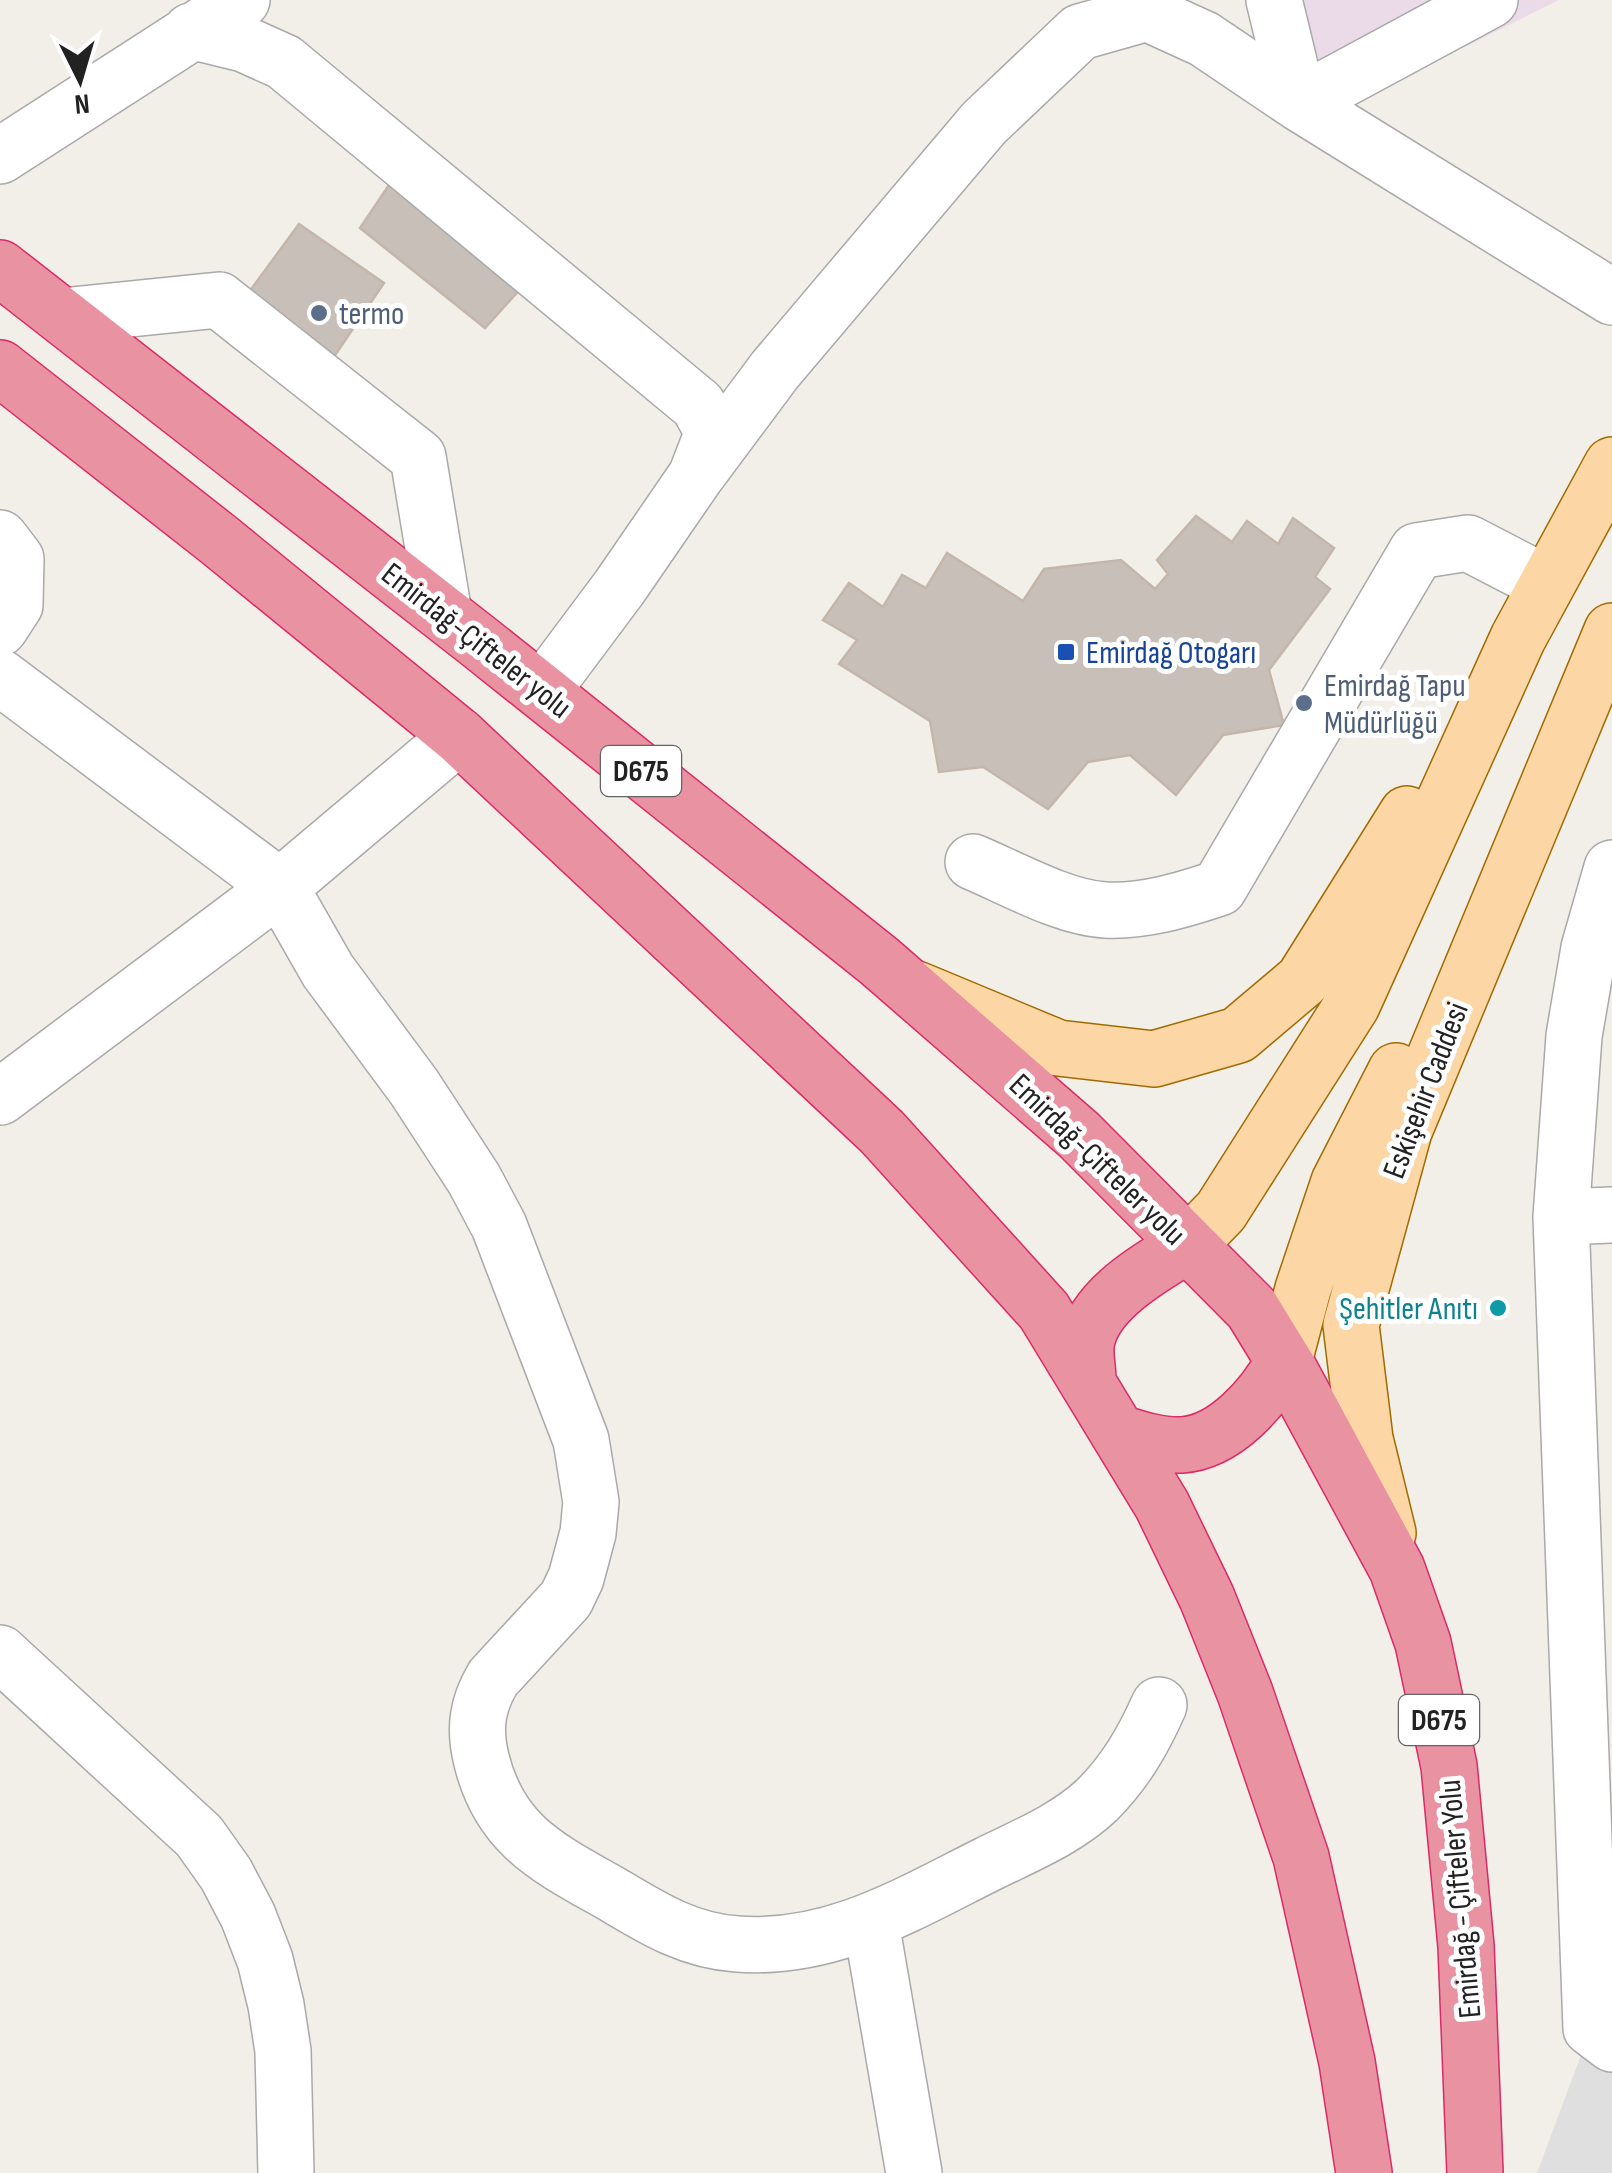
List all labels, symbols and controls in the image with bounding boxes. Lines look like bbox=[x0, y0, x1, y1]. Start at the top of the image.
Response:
north arrow bbox=[30, 30, 130, 130]
text: N bbox=[73, 86, 91, 120]
place label: termo bbox=[339, 295, 404, 334]
marker: termo bbox=[308, 302, 330, 324]
street label: Emirdağ-Çifteler yolu bbox=[373, 555, 579, 727]
place label: Emirdağ Otogarı bbox=[1086, 634, 1256, 673]
marker: Emirdağ Otogarı bbox=[1055, 641, 1077, 663]
place label: Emirdağ Tapu Müdürlüğü bbox=[1324, 667, 1466, 743]
marker: Emirdağ Tapu Müdürlüğü bbox=[1293, 692, 1315, 714]
road number: D675 bbox=[601, 746, 681, 796]
street label: Eskişehir Caddesi bbox=[1375, 997, 1478, 1184]
street label: Emirdağ-Çifteler yolu bbox=[1001, 1066, 1193, 1254]
place label: Şehitler Anıtı bbox=[1339, 1290, 1478, 1329]
marker: Şehitler Anıtı bbox=[1487, 1297, 1509, 1319]
road number: D675 bbox=[1399, 1695, 1479, 1745]
street label: Emirdağ - Çifteler Yolu bbox=[1431, 1778, 1490, 2020]

